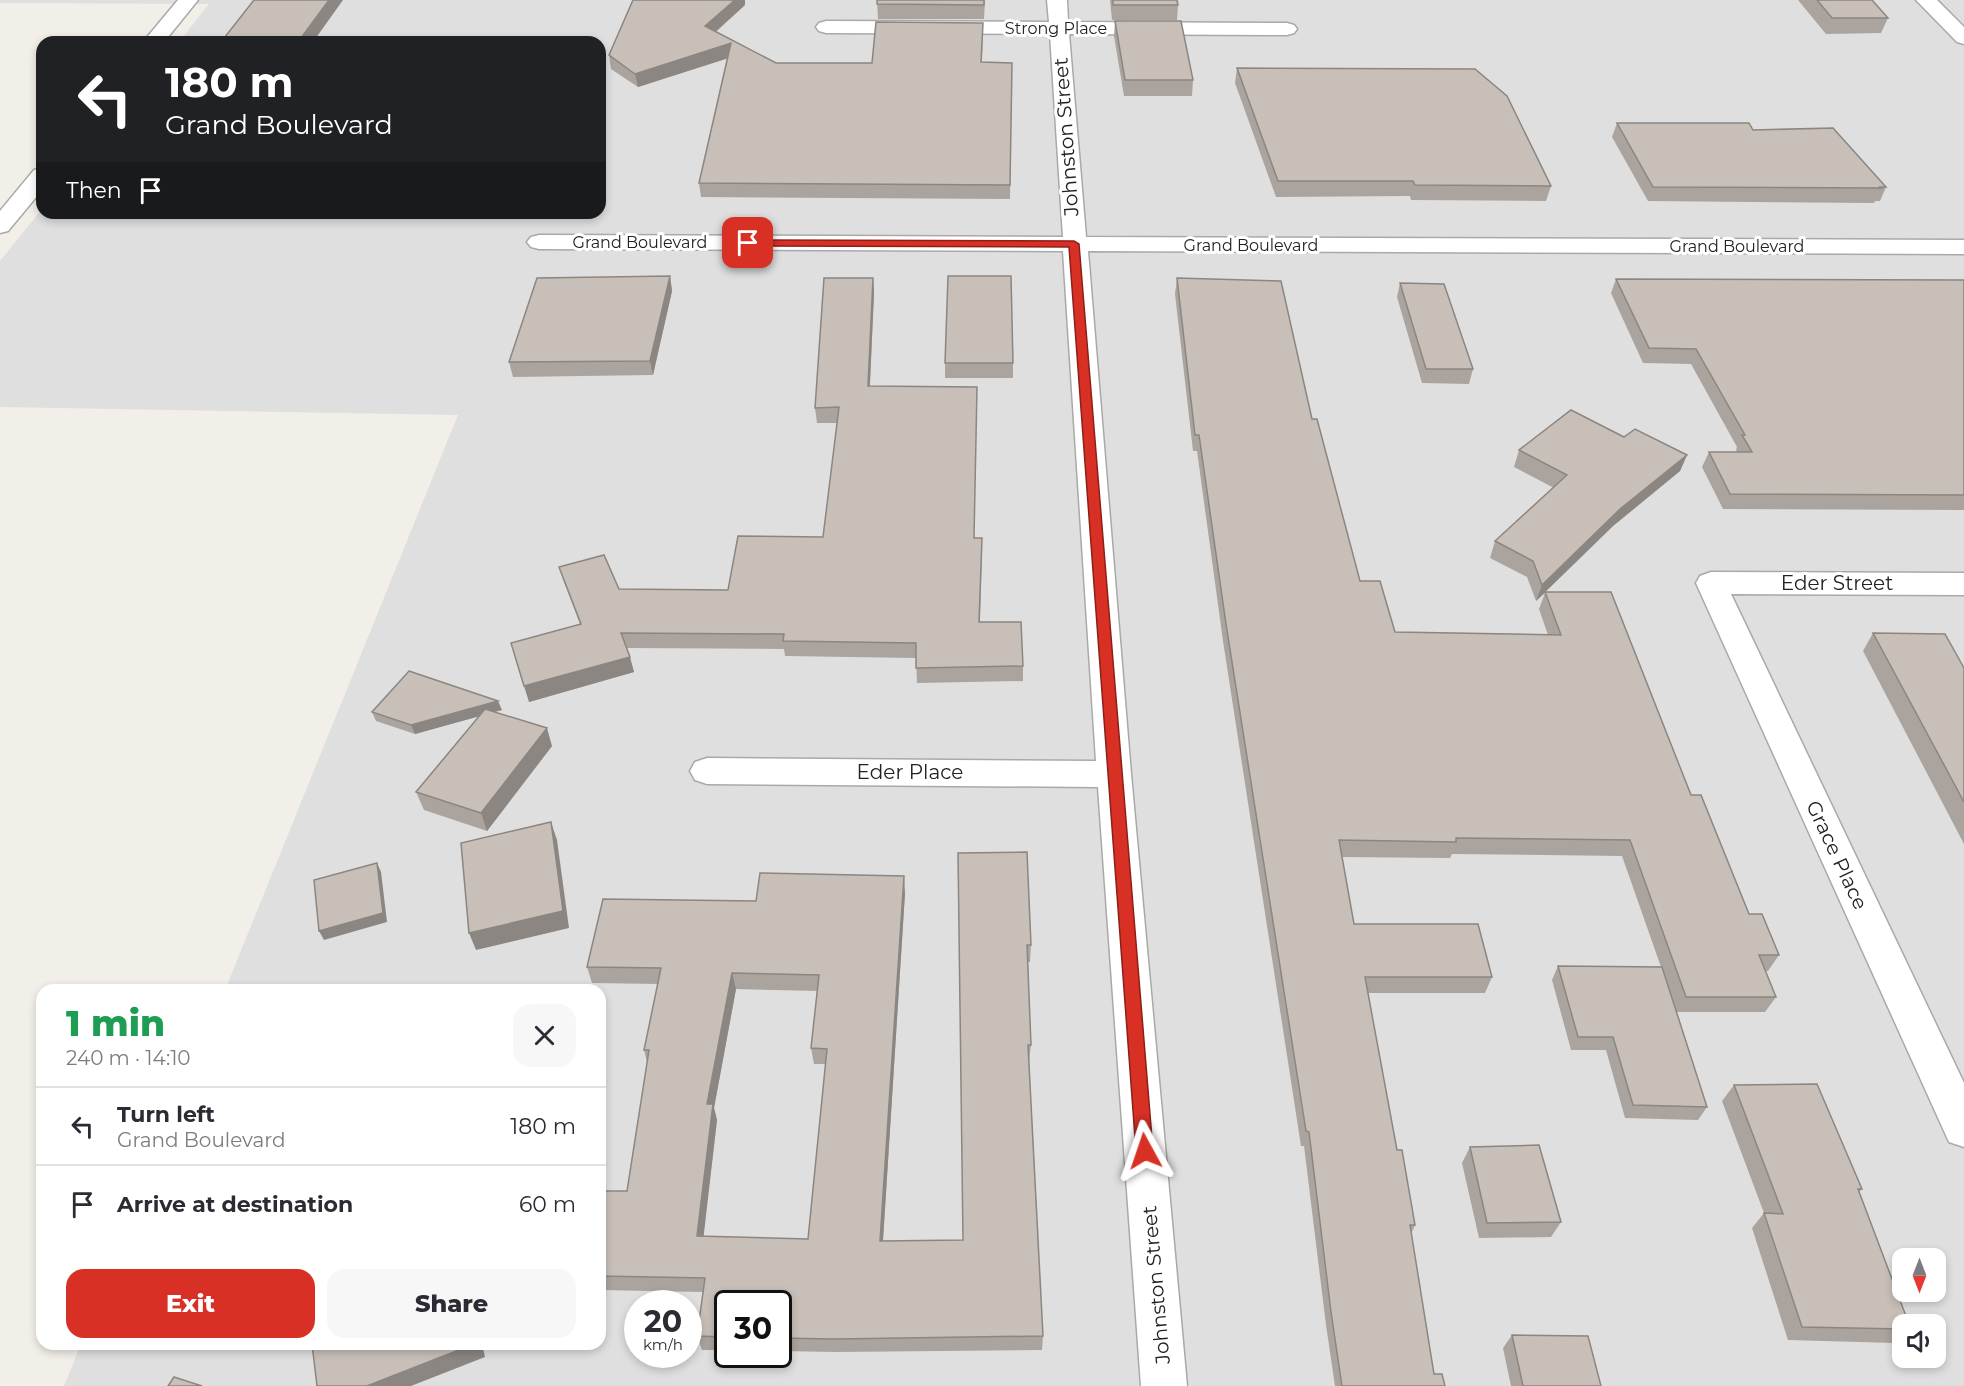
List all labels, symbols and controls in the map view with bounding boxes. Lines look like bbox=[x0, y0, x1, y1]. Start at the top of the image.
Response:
street label: Strong Place bbox=[1005, 19, 1107, 38]
text: 180 m bbox=[165, 56, 294, 108]
street label: Johnston Street bbox=[1048, 57, 1084, 218]
icon: left bbox=[66, 60, 144, 138]
text: Grand Boulevard bbox=[165, 108, 393, 141]
icon: arrive bbox=[134, 174, 167, 207]
text: Then bbox=[66, 177, 122, 204]
pin bbox=[722, 217, 773, 268]
icon: arrive bbox=[731, 226, 764, 259]
street label: Grand Boulevard bbox=[573, 233, 707, 252]
street label: Grand Boulevard bbox=[1184, 236, 1318, 255]
street label: Grand Boulevard bbox=[1670, 237, 1804, 256]
street label: Eder Street bbox=[1781, 571, 1893, 595]
street label: Eder Place bbox=[857, 760, 963, 784]
street label: Grace Place bbox=[1801, 797, 1873, 913]
text: 1 min bbox=[66, 1001, 165, 1045]
button: close bbox=[513, 1004, 576, 1067]
text: 240 m · 14:10 bbox=[66, 1046, 191, 1070]
text: Turn left bbox=[117, 1101, 215, 1128]
icon: left bbox=[66, 1110, 99, 1143]
text: 180 m bbox=[510, 1113, 576, 1140]
position arrow bbox=[1113, 1119, 1177, 1183]
text: Grand Boulevard bbox=[117, 1128, 286, 1152]
icon: arrive bbox=[66, 1188, 99, 1221]
text: Arrive at destination bbox=[117, 1191, 353, 1218]
text: 60 m bbox=[519, 1191, 576, 1218]
street label: Johnston Street bbox=[1137, 1205, 1175, 1366]
north arrow bbox=[1892, 1248, 1946, 1302]
map controls bbox=[1892, 1248, 1946, 1368]
button: Exit bbox=[66, 1269, 315, 1338]
button: Share bbox=[327, 1269, 576, 1338]
speed limit sign: 30 bbox=[714, 1290, 792, 1368]
text: 20 bbox=[644, 1303, 682, 1340]
button: sound bbox=[1892, 1314, 1946, 1368]
text: km/h bbox=[643, 1335, 683, 1354]

